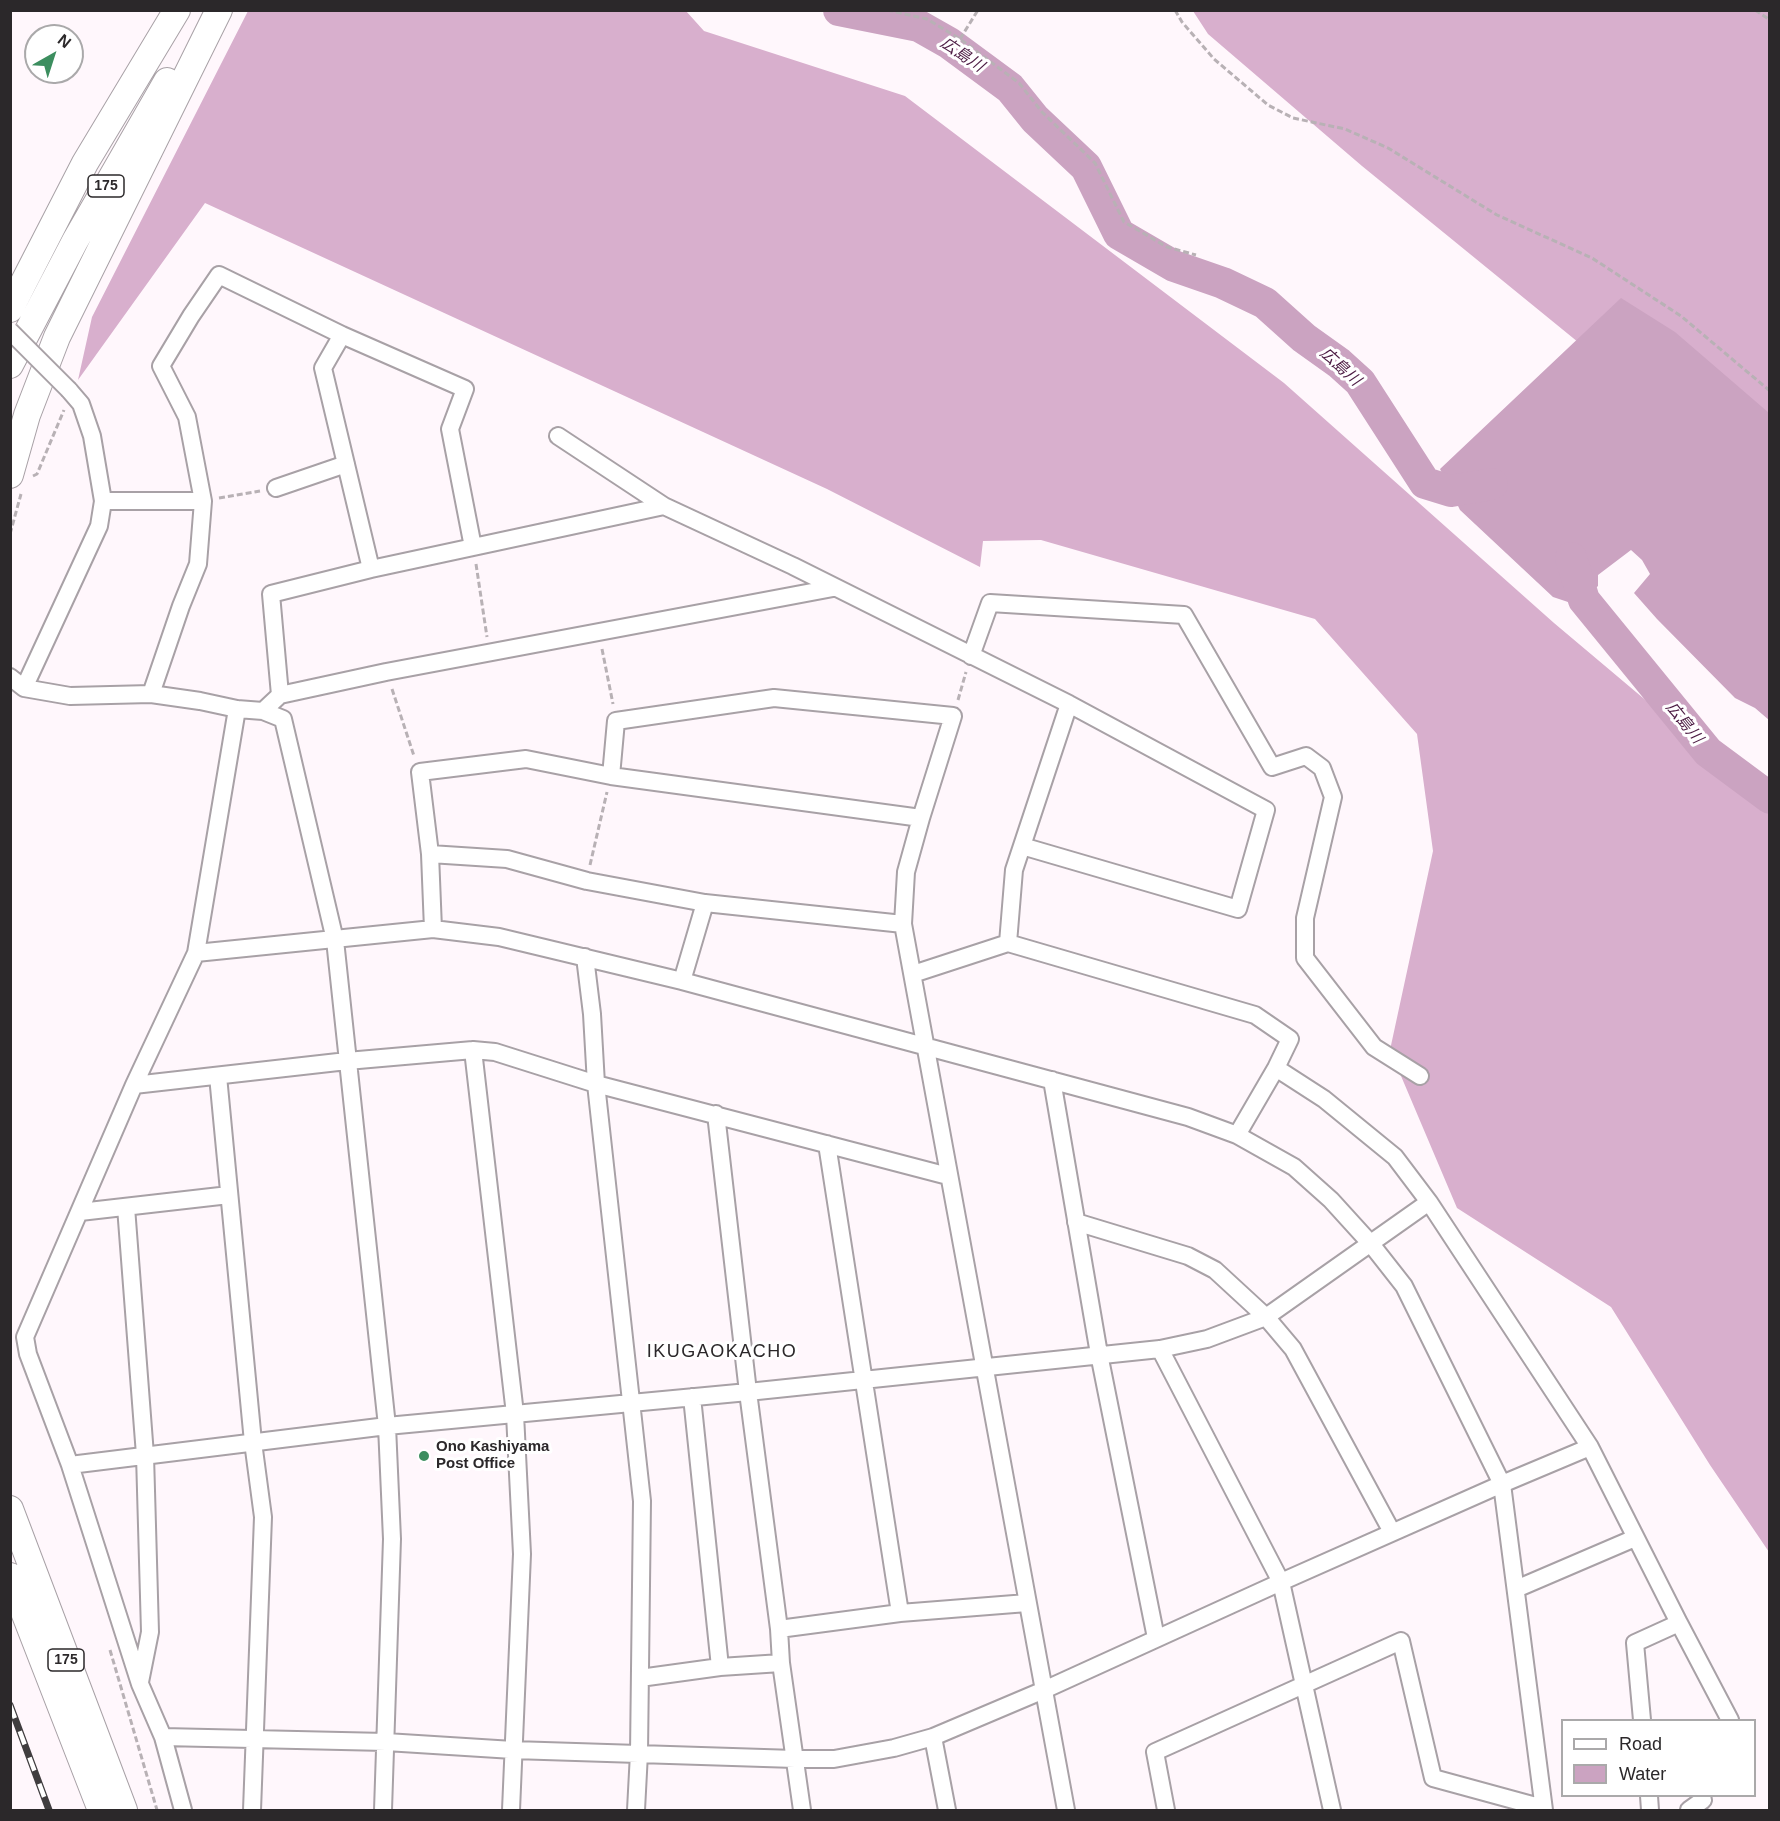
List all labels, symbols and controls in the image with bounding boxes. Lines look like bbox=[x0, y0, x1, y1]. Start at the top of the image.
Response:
north arrow bbox=[24, 24, 84, 84]
text: N bbox=[55, 31, 74, 51]
water label: 広島川 bbox=[937, 34, 987, 76]
road number: 175 bbox=[88, 175, 124, 197]
water label: 広島川 bbox=[1316, 344, 1364, 390]
water label: 広島川 bbox=[1661, 698, 1707, 748]
district label: IKUGAOKACHO bbox=[647, 1341, 797, 1363]
place label: Ono Kashiyama Post Office bbox=[436, 1438, 549, 1473]
marker: Ono Kashiyama Post Office bbox=[417, 1449, 431, 1463]
road number: 175 bbox=[48, 1649, 84, 1671]
legend bbox=[1561, 1719, 1756, 1797]
text: Road bbox=[1619, 1734, 1662, 1754]
text: Water bbox=[1619, 1764, 1666, 1784]

